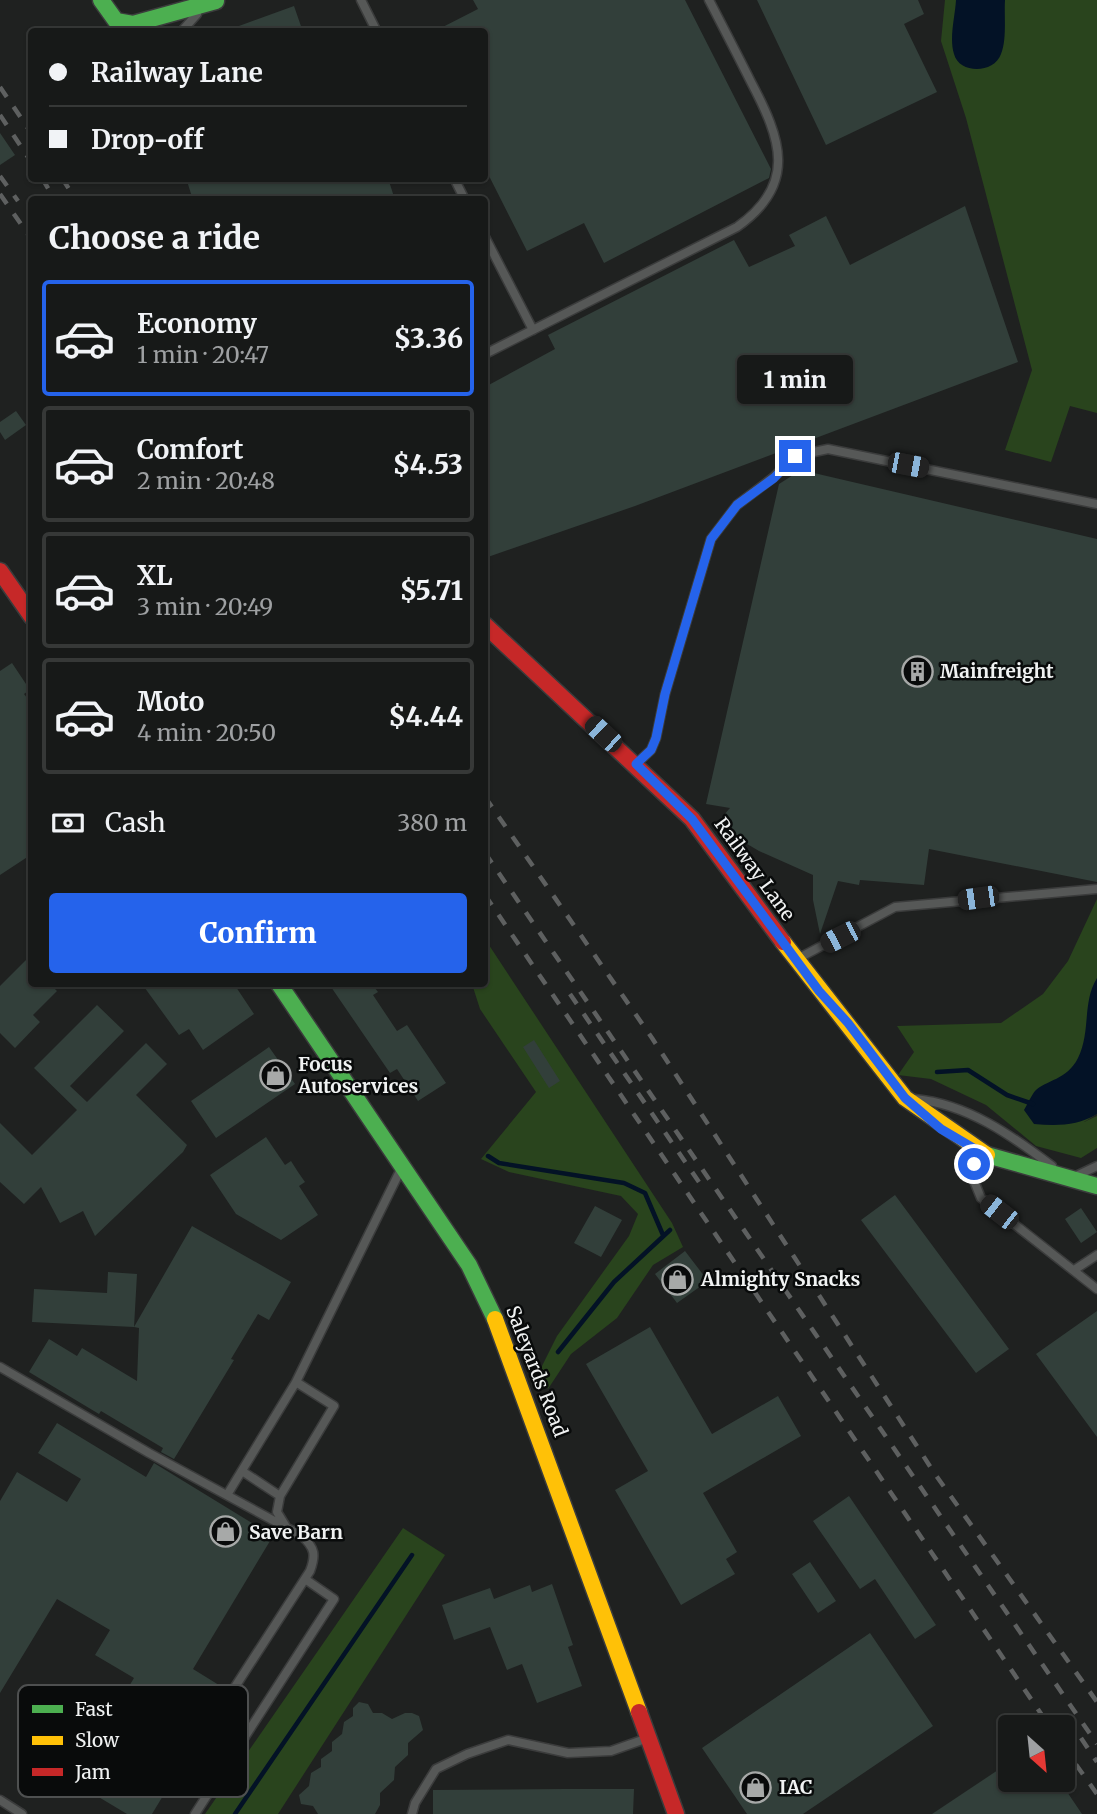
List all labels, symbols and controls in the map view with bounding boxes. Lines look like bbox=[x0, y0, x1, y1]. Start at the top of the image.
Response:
text: Railway Lane bbox=[91, 56, 263, 89]
text: Drop-off bbox=[91, 123, 204, 156]
text: Choose a ride bbox=[49, 218, 260, 258]
icon: car bbox=[53, 307, 116, 370]
text: Economy bbox=[137, 307, 257, 340]
text: $3.36 bbox=[394, 322, 463, 355]
text: 1 min · 20:47 bbox=[137, 340, 269, 369]
callout: 1 min bbox=[737, 354, 853, 404]
text: 1 min bbox=[763, 365, 827, 394]
icon: car bbox=[53, 433, 116, 496]
text: Comfort bbox=[137, 433, 243, 466]
route end bbox=[779, 440, 811, 472]
text: $4.53 bbox=[393, 448, 463, 481]
car bbox=[886, 451, 931, 479]
text: 2 min · 20:48 bbox=[137, 466, 275, 495]
icon: car bbox=[53, 559, 116, 622]
text: XL bbox=[137, 559, 173, 592]
text: $5.71 bbox=[400, 574, 463, 607]
text: 3 min · 20:49 bbox=[137, 592, 273, 621]
building icon: Mainfreight bbox=[900, 654, 934, 688]
place label: Mainfreight bbox=[940, 659, 1054, 683]
icon: car bbox=[53, 685, 116, 748]
text: Moto bbox=[137, 685, 204, 718]
text: $4.44 bbox=[388, 700, 463, 733]
car bbox=[581, 712, 626, 756]
text: 4 min · 20:50 bbox=[137, 718, 276, 747]
icon: cash bbox=[49, 804, 87, 842]
text: Cash bbox=[105, 806, 166, 839]
text: 380 m bbox=[397, 808, 467, 837]
street label: Railway Lane bbox=[709, 813, 801, 925]
car bbox=[956, 885, 1001, 911]
button: Confirm bbox=[49, 893, 467, 973]
car bbox=[817, 918, 864, 956]
place label: Focus Autoservices bbox=[297, 1052, 419, 1098]
shop icon: Focus Autoservices bbox=[258, 1058, 292, 1092]
route start bbox=[958, 1148, 990, 1180]
car bbox=[976, 1191, 1023, 1233]
shop icon: Almighty Snacks bbox=[661, 1262, 695, 1296]
place label: Almighty Snacks bbox=[700, 1267, 861, 1291]
street label: Saleyards Road bbox=[501, 1302, 573, 1440]
shop icon: Save Barn bbox=[209, 1515, 243, 1549]
place label: Save Barn bbox=[249, 1520, 343, 1544]
legend bbox=[18, 1685, 248, 1797]
text: Fast bbox=[75, 1697, 113, 1721]
north arrow bbox=[998, 1715, 1074, 1792]
map controls bbox=[998, 1715, 1075, 1792]
text: Slow bbox=[75, 1728, 120, 1752]
text: Jam bbox=[74, 1760, 111, 1784]
shop icon: IAC bbox=[739, 1770, 773, 1804]
place label: IAC bbox=[779, 1775, 813, 1799]

